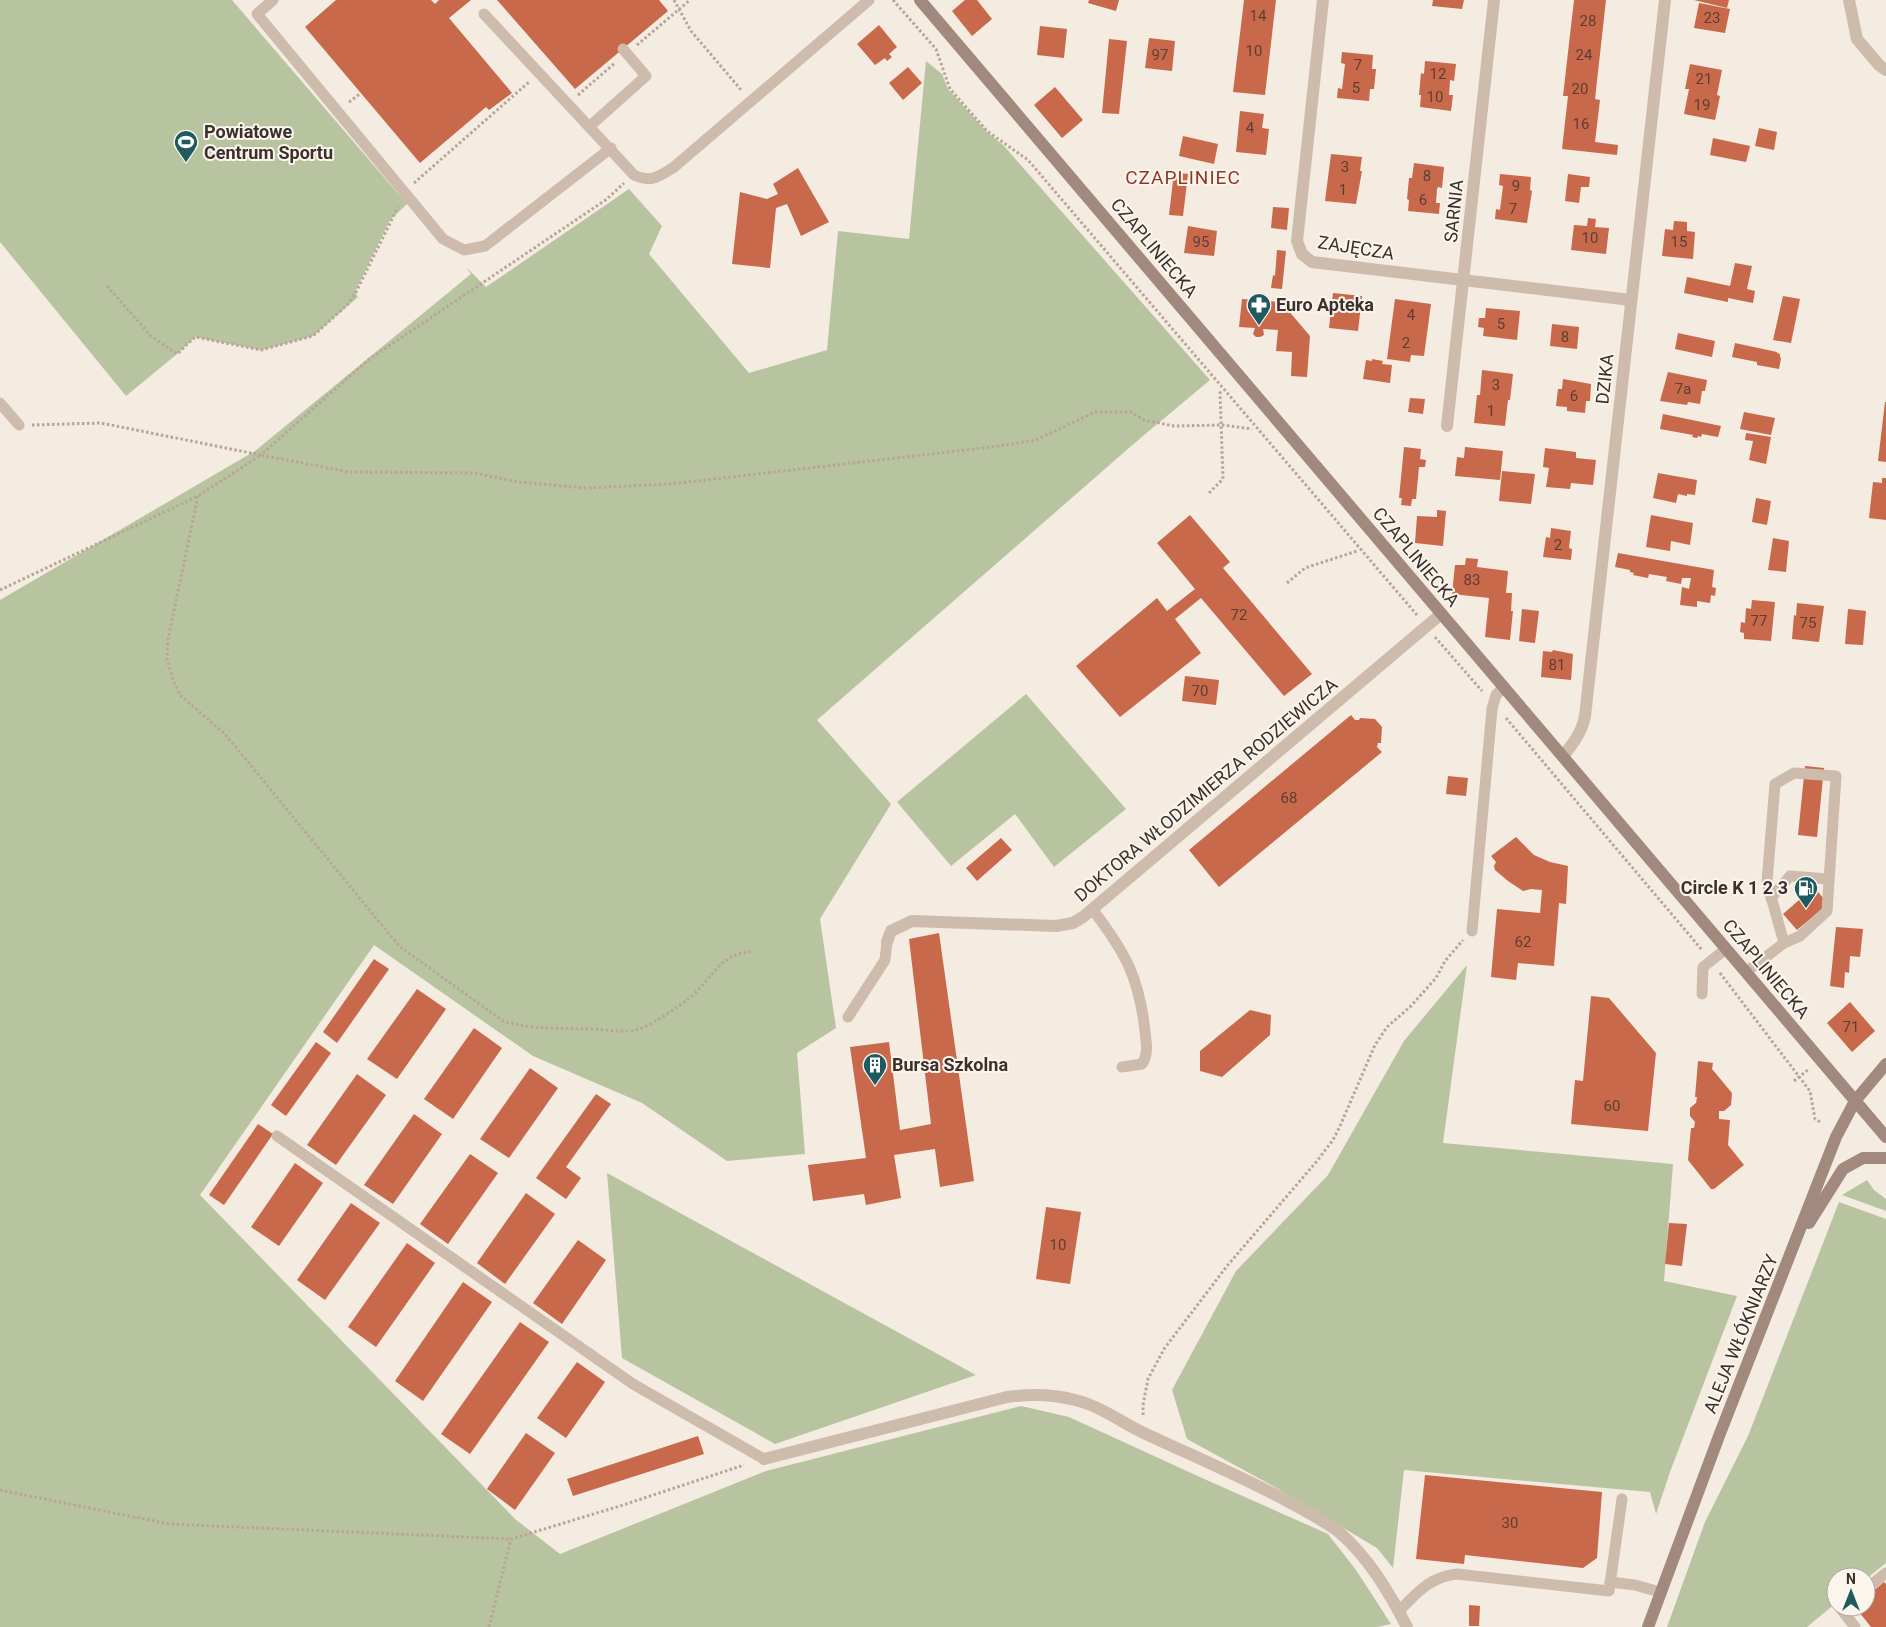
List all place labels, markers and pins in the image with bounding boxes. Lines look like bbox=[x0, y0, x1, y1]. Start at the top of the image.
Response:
place label: Powiatowe Centrum Sportu bbox=[204, 121, 333, 163]
sports icon: Powiatowe Centrum Sportu bbox=[173, 129, 199, 163]
pharmacy icon: Euro Apteka bbox=[1246, 292, 1272, 326]
place label: Euro Apteka bbox=[1276, 294, 1374, 315]
fuel station icon: Circle K 1 2 3 bbox=[1793, 875, 1819, 909]
place label: Circle K 1 2 3 bbox=[1681, 877, 1788, 898]
building icon: Bursa Szkolna bbox=[862, 1052, 888, 1086]
place label: Bursa Szkolna bbox=[892, 1054, 1008, 1075]

